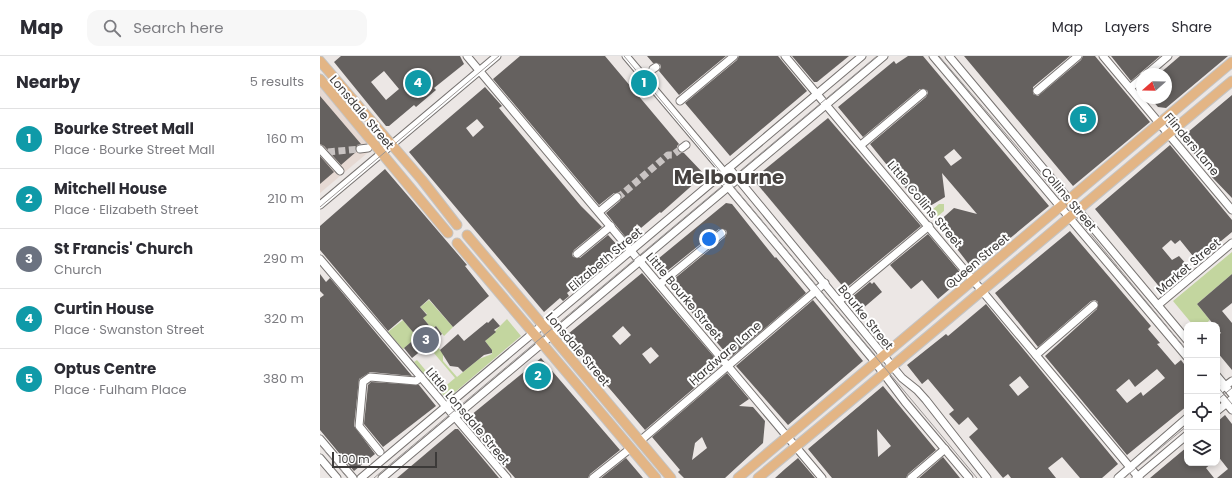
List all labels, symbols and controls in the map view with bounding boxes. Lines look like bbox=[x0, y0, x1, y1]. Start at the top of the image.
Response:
search box bbox=[87, 10, 367, 46]
text: Map bbox=[20, 14, 63, 41]
icon: search bbox=[101, 17, 123, 39]
text: Search here bbox=[133, 17, 224, 38]
text: Map bbox=[1052, 17, 1083, 37]
text: Layers bbox=[1105, 17, 1149, 37]
text: Share bbox=[1171, 17, 1212, 37]
pin: 4 bbox=[405, 68, 431, 98]
pin: 1 bbox=[631, 68, 657, 98]
north arrow bbox=[1136, 68, 1172, 104]
text: Nearby bbox=[16, 70, 80, 94]
street label: Lonsdale Street bbox=[326, 71, 398, 153]
text: 5 results bbox=[250, 72, 304, 91]
pin: 5 bbox=[1070, 104, 1096, 134]
street label: Flinders Lane bbox=[1161, 109, 1223, 179]
text: Bourke Street Mall bbox=[54, 118, 194, 139]
text: 1 bbox=[27, 129, 31, 148]
text: 160 m bbox=[267, 129, 304, 148]
text: Place · Bourke Street Mall bbox=[54, 140, 215, 159]
street label: Little Collins Street bbox=[884, 157, 966, 251]
district label: Melbourne bbox=[674, 163, 784, 191]
street label: Collins Street bbox=[1037, 164, 1101, 234]
text: Mitchell House bbox=[54, 178, 167, 199]
text: 2 bbox=[25, 189, 33, 208]
text: 210 m bbox=[267, 189, 304, 208]
text: Place · Elizabeth Street bbox=[54, 200, 198, 219]
street label: Elizabeth Street bbox=[564, 223, 646, 295]
your location bbox=[699, 229, 719, 249]
street label: Queen Street bbox=[942, 229, 1012, 293]
street label: Market Street bbox=[1152, 234, 1224, 298]
text: St Francis' Church bbox=[54, 238, 193, 259]
text: 3 bbox=[25, 249, 33, 268]
text: 290 m bbox=[263, 249, 304, 268]
street label: Little Bourke Street bbox=[642, 249, 726, 343]
text: Church bbox=[54, 260, 102, 279]
street label: Bourke Street bbox=[834, 281, 898, 353]
text: Curtin House bbox=[54, 298, 154, 319]
street label: Lonsdale Street bbox=[542, 308, 614, 390]
text: 4 bbox=[25, 309, 33, 328]
text: 320 m bbox=[264, 309, 304, 328]
street label: Hardware Lane bbox=[685, 317, 765, 389]
text: Place · Swanston Street bbox=[54, 320, 204, 339]
map controls bbox=[1184, 322, 1220, 466]
button: + bbox=[1184, 322, 1220, 358]
pin: 3 bbox=[413, 325, 439, 355]
text: Optus Centre bbox=[54, 358, 156, 379]
button: − bbox=[1184, 358, 1220, 394]
pin: 2 bbox=[525, 361, 551, 391]
street label: Little Lonsdale Street bbox=[422, 364, 514, 468]
text: 5 bbox=[25, 369, 33, 388]
text: 380 m bbox=[263, 369, 304, 388]
text: Place · Fulham Place bbox=[54, 380, 187, 399]
button: locate bbox=[1184, 394, 1220, 430]
button: layers bbox=[1184, 430, 1220, 466]
scale bar bbox=[332, 450, 437, 469]
text: 100 m bbox=[338, 451, 370, 467]

